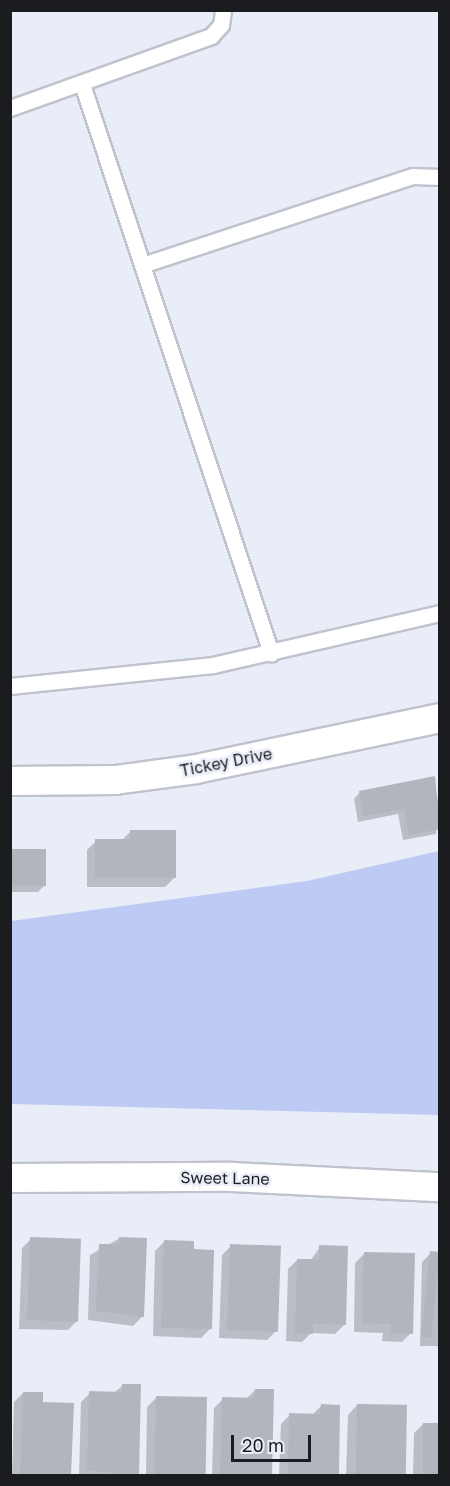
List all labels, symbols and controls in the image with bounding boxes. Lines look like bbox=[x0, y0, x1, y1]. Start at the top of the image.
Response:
street label: Tickey Drive bbox=[178, 744, 274, 780]
street label: Sweet Lane bbox=[180, 1168, 270, 1188]
scale bar bbox=[234, 1423, 314, 1461]
text: 20 m bbox=[242, 1434, 284, 1456]

